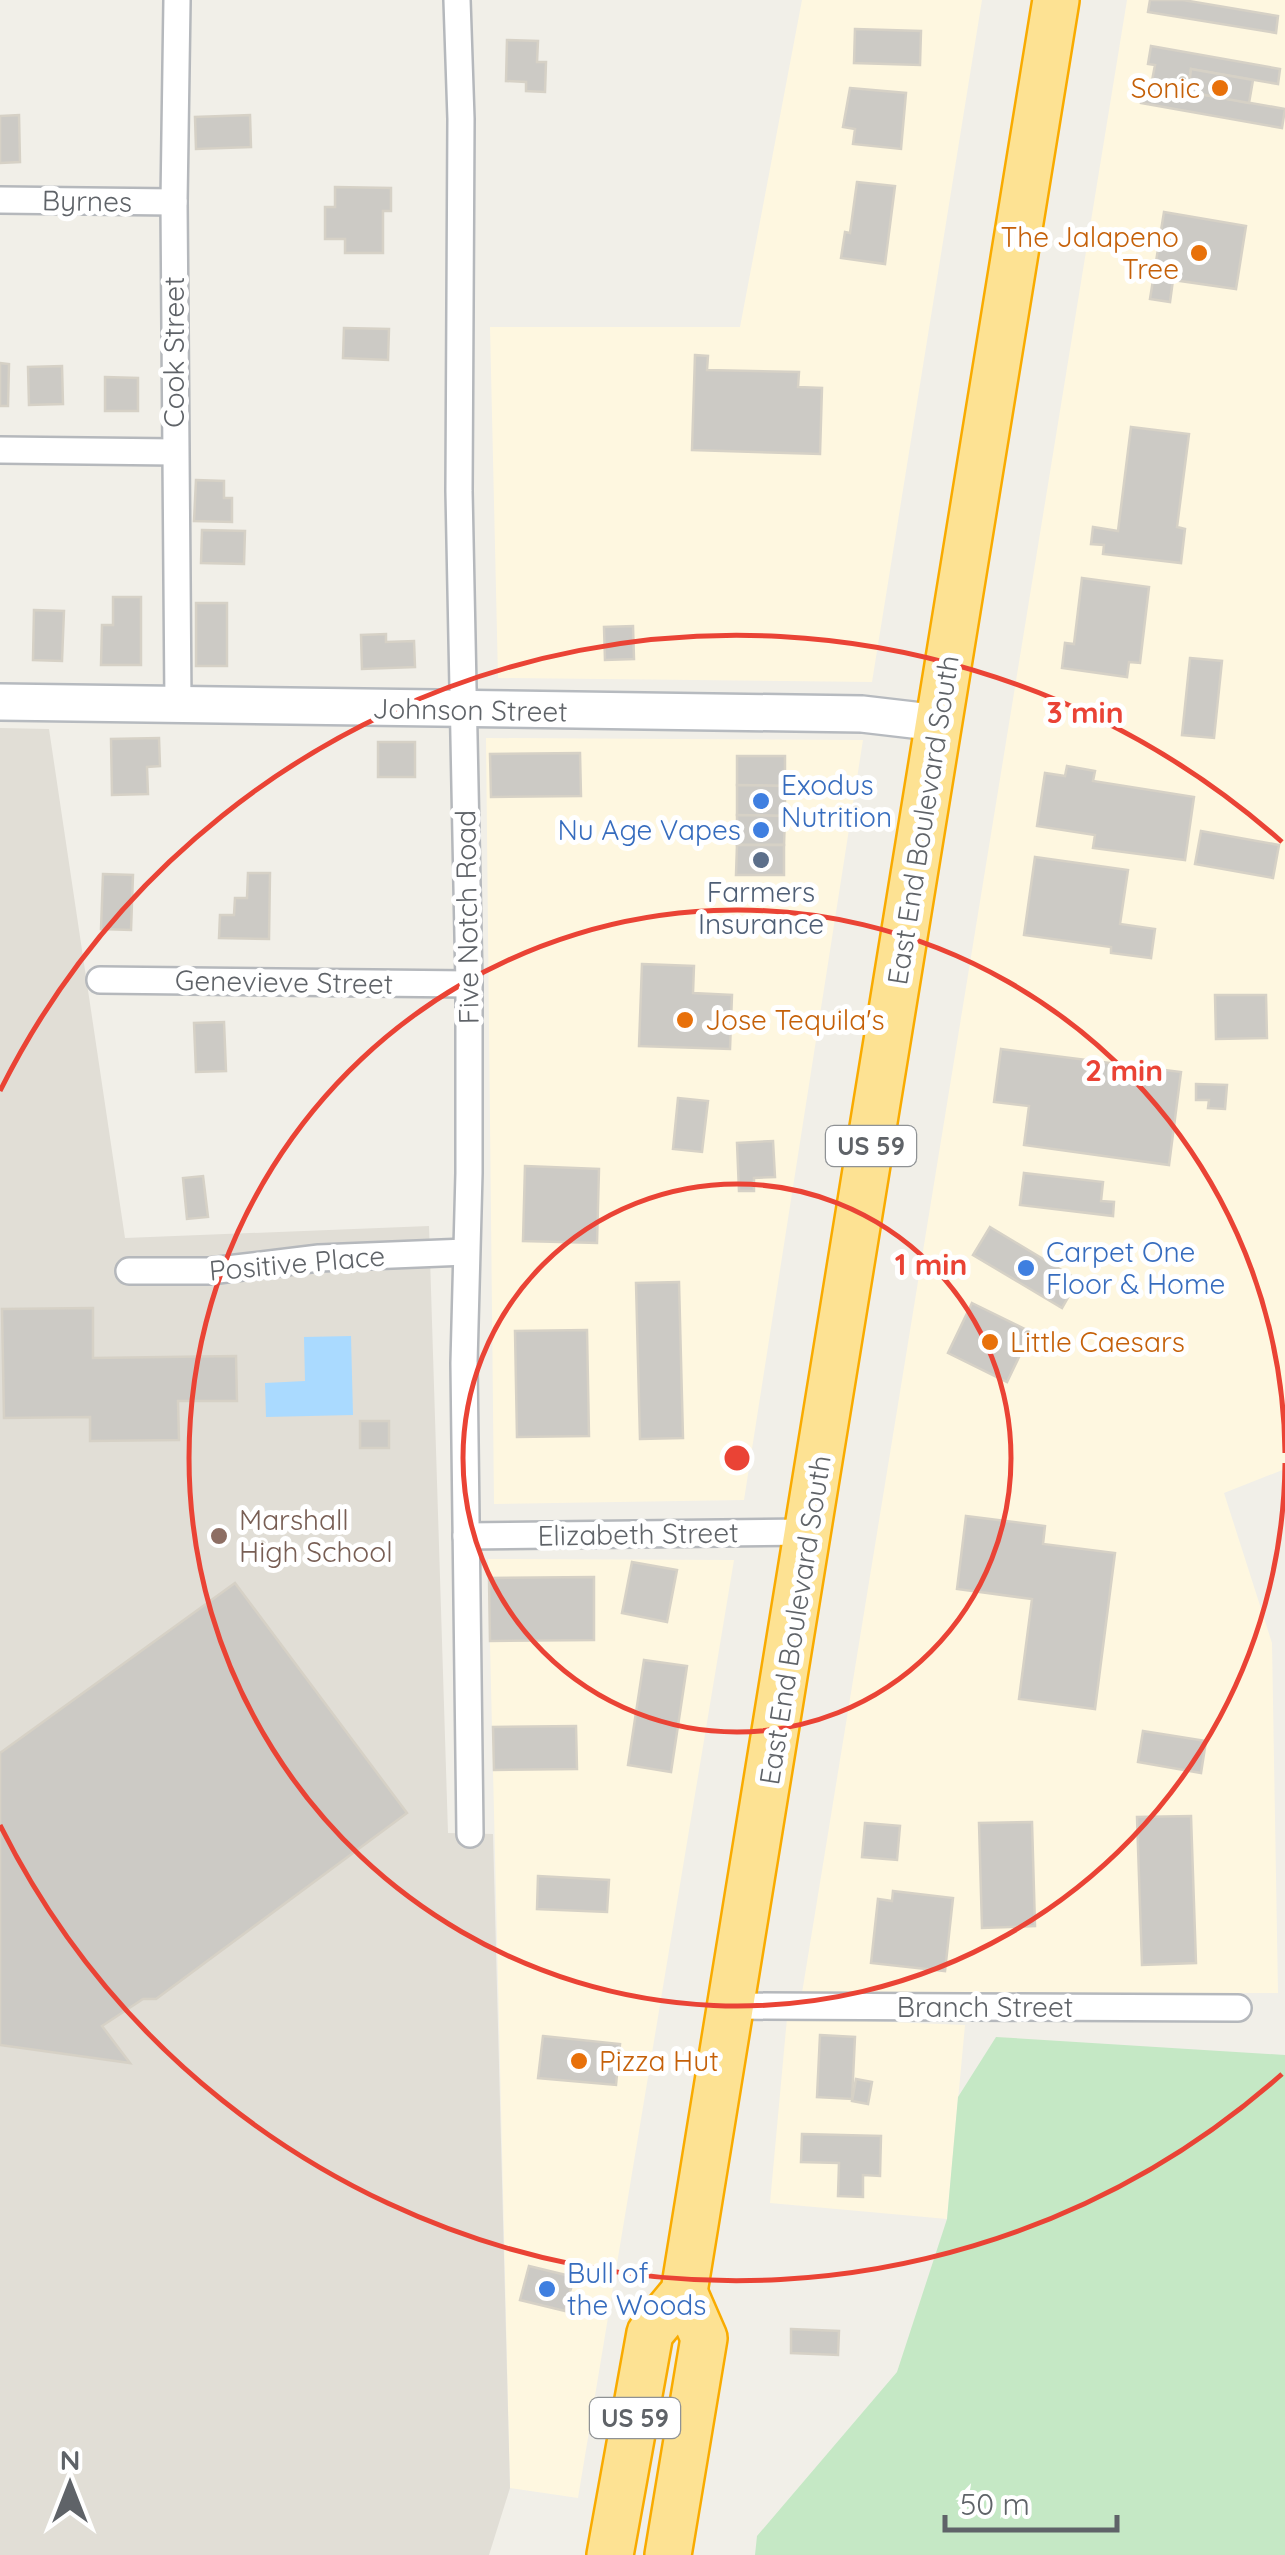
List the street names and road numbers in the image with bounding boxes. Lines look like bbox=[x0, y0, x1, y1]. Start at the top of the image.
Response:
street label: Byrnes bbox=[42, 182, 132, 219]
street label: Cook Street bbox=[156, 276, 191, 428]
street label: East End Boulevard South bbox=[879, 653, 966, 987]
street label: Johnson Street bbox=[372, 690, 568, 729]
street label: Five Notch Road bbox=[447, 810, 486, 1024]
street label: Genevieve Street bbox=[175, 962, 393, 1001]
road number: US 59 bbox=[826, 1126, 916, 1166]
street label: Positive Place bbox=[208, 1237, 386, 1288]
street label: East End Boulevard South bbox=[751, 1453, 838, 1787]
street label: Elizabeth Street bbox=[537, 1514, 739, 1553]
street label: Branch Street bbox=[897, 1989, 1073, 2024]
road number: US 59 bbox=[590, 2398, 680, 2438]

